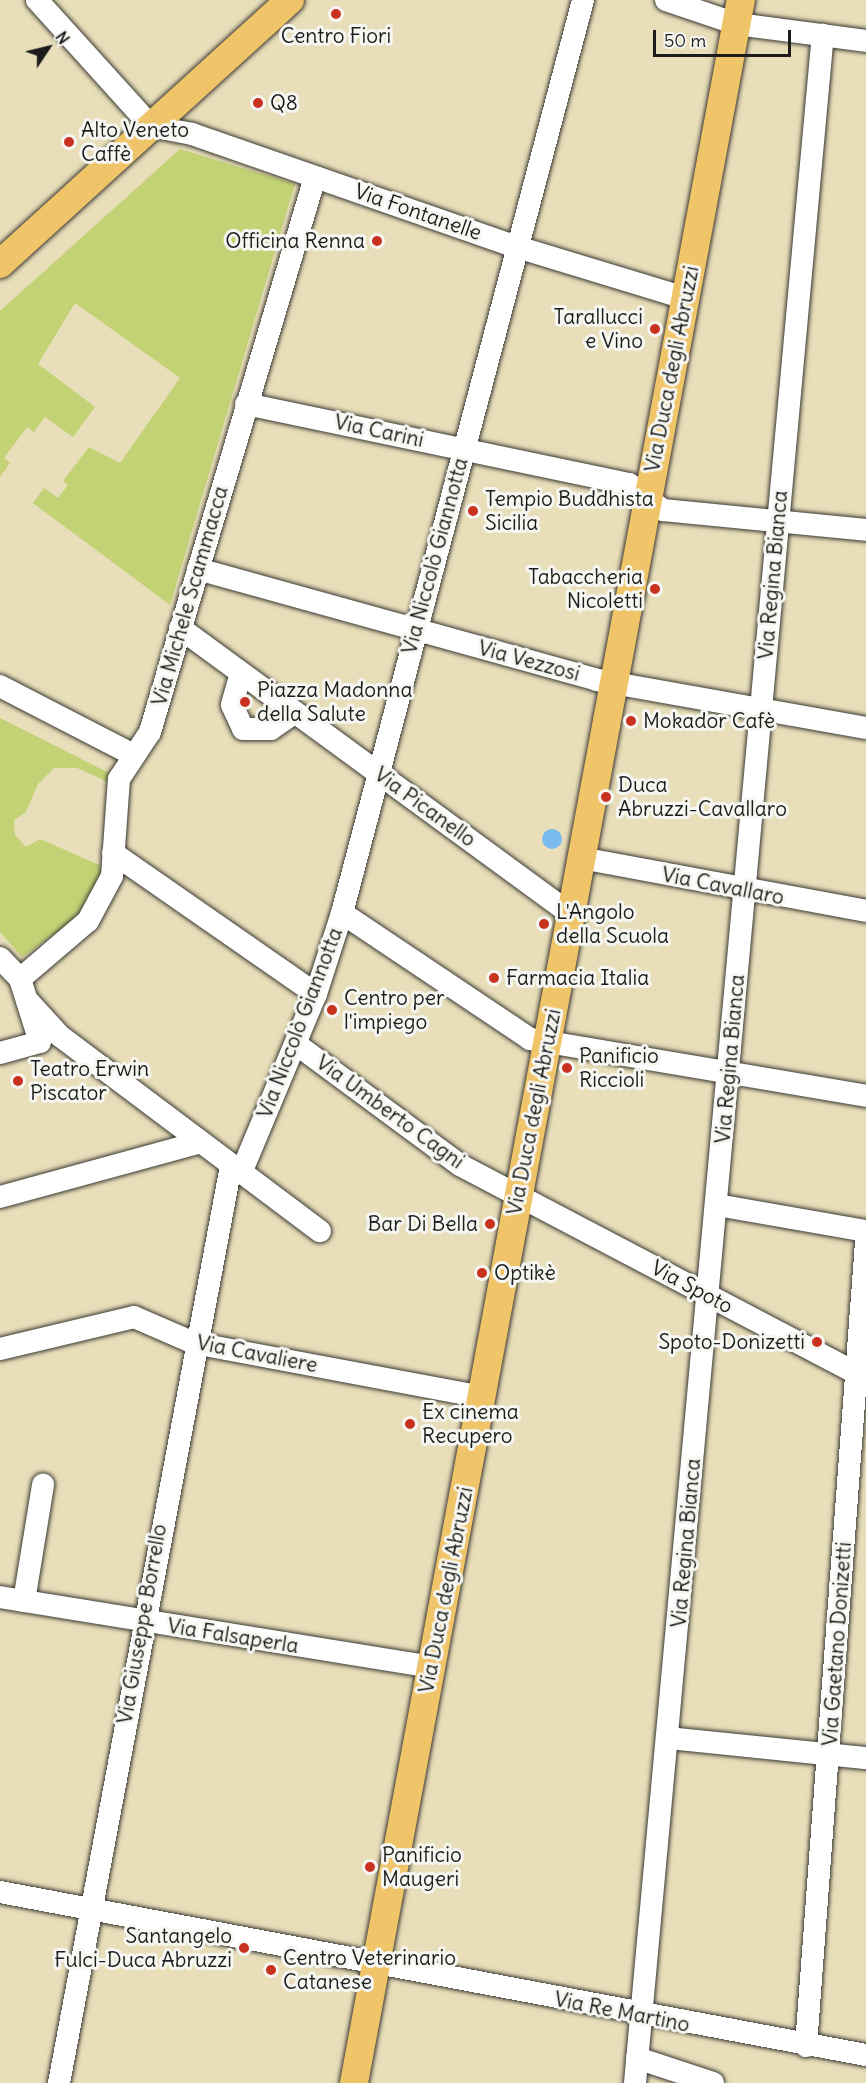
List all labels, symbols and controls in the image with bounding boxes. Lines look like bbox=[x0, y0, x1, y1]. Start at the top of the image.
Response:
marker: Centro Fiori bbox=[329, 7, 343, 21]
north arrow bbox=[18, 18, 78, 78]
scale bar bbox=[656, 18, 794, 56]
place label: Centro Fiori bbox=[281, 23, 391, 49]
text: N bbox=[51, 27, 74, 48]
text: 50 m bbox=[664, 29, 706, 52]
place label: Q8 bbox=[270, 90, 298, 116]
marker: Q8 bbox=[251, 96, 265, 110]
place label: Alto Veneto Caffè bbox=[81, 117, 189, 167]
marker: Alto Veneto Caffè bbox=[62, 135, 76, 149]
street label: Via Fontanelle bbox=[351, 178, 485, 246]
place label: Officina Renna bbox=[225, 228, 365, 254]
marker: Officina Renna bbox=[370, 234, 384, 248]
street label: Via Duca degli Abruzzi bbox=[640, 264, 704, 474]
place label: Tarallucci e Vino bbox=[554, 304, 643, 354]
marker: Tarallucci e Vino bbox=[648, 322, 662, 336]
street label: Via Carini bbox=[332, 409, 426, 453]
street label: Via Niccolò Giannotta bbox=[397, 455, 473, 657]
street label: Via Michele Scammacca bbox=[147, 483, 233, 709]
place label: Tempio Buddhista Sicilia bbox=[485, 486, 654, 536]
street label: Via Regina Bianca bbox=[753, 489, 793, 661]
marker: Tempio Buddhista Sicilia bbox=[466, 504, 480, 518]
place label: Tabaccheria Nicoletti bbox=[528, 564, 643, 614]
marker: Tabaccheria Nicoletti bbox=[648, 582, 662, 596]
street label: Via Vezzosi bbox=[475, 635, 583, 687]
place label: Piazza Madonna della Salute bbox=[257, 677, 412, 727]
marker: Piazza Madonna della Salute bbox=[238, 695, 252, 709]
place label: Mokador Cafè bbox=[643, 708, 775, 734]
marker: Mokador Cafè bbox=[624, 714, 638, 728]
street label: Via Picanello bbox=[369, 762, 481, 852]
place label: Duca Abruzzi-Cavallaro bbox=[618, 772, 787, 822]
marker: Duca Abruzzi-Cavallaro bbox=[599, 790, 613, 804]
street label: Via Cavallaro bbox=[660, 862, 786, 910]
place label: L'Angolo della Scuola bbox=[556, 899, 669, 949]
marker: L'Angolo della Scuola bbox=[537, 917, 551, 931]
street label: Via Niccolò Giannotta bbox=[252, 924, 348, 1122]
place label: Farmacia Italia bbox=[506, 965, 649, 991]
marker: Farmacia Italia bbox=[487, 971, 501, 985]
street label: Via Regina Bianca bbox=[710, 973, 750, 1145]
place label: Centro per l'impiego bbox=[344, 985, 445, 1035]
marker: Centro per l'impiego bbox=[325, 1003, 339, 1017]
street label: Via Duca degli Abruzzi bbox=[502, 1007, 566, 1217]
place label: Panificio Riccioli bbox=[579, 1043, 659, 1093]
street label: Via Umberto Cagni bbox=[311, 1050, 469, 1174]
place label: Teatro Erwin Piscator bbox=[30, 1056, 149, 1106]
marker: Panificio Riccioli bbox=[560, 1061, 574, 1075]
marker: Teatro Erwin Piscator bbox=[11, 1074, 25, 1088]
place label: Bar Di Bella bbox=[368, 1211, 478, 1237]
marker: Bar Di Bella bbox=[483, 1217, 497, 1231]
street label: Via Spoto bbox=[647, 1255, 737, 1319]
place label: Optikè bbox=[494, 1260, 556, 1286]
marker: Optikè bbox=[475, 1266, 489, 1280]
place label: Spoto-Donizetti bbox=[658, 1329, 805, 1355]
street label: Via Cavaliere bbox=[194, 1330, 320, 1378]
marker: Spoto-Donizetti bbox=[810, 1335, 824, 1349]
place label: Ex cinema Recupero bbox=[422, 1399, 519, 1449]
marker: Ex cinema Recupero bbox=[403, 1417, 417, 1431]
street label: Via Regina Bianca bbox=[666, 1457, 706, 1629]
street label: Via Duca degli Abruzzi bbox=[414, 1485, 478, 1695]
street label: Via Giuseppe Borrello bbox=[112, 1522, 172, 1726]
street label: Via Gaetano Donizetti bbox=[817, 1541, 857, 1747]
street label: Via Falsaperla bbox=[166, 1613, 300, 1659]
place label: Panificio Maugeri bbox=[382, 1842, 462, 1892]
marker: Panificio Maugeri bbox=[363, 1860, 377, 1874]
place label: Santangelo Fulci-Duca Abruzzi bbox=[54, 1923, 232, 1973]
marker: Santangelo Fulci-Duca Abruzzi bbox=[237, 1941, 251, 1955]
place label: Centro Veterinario Catanese bbox=[283, 1945, 456, 1995]
marker: Centro Veterinario Catanese bbox=[264, 1963, 278, 1977]
street label: Via Re Martino bbox=[552, 1987, 692, 2037]

